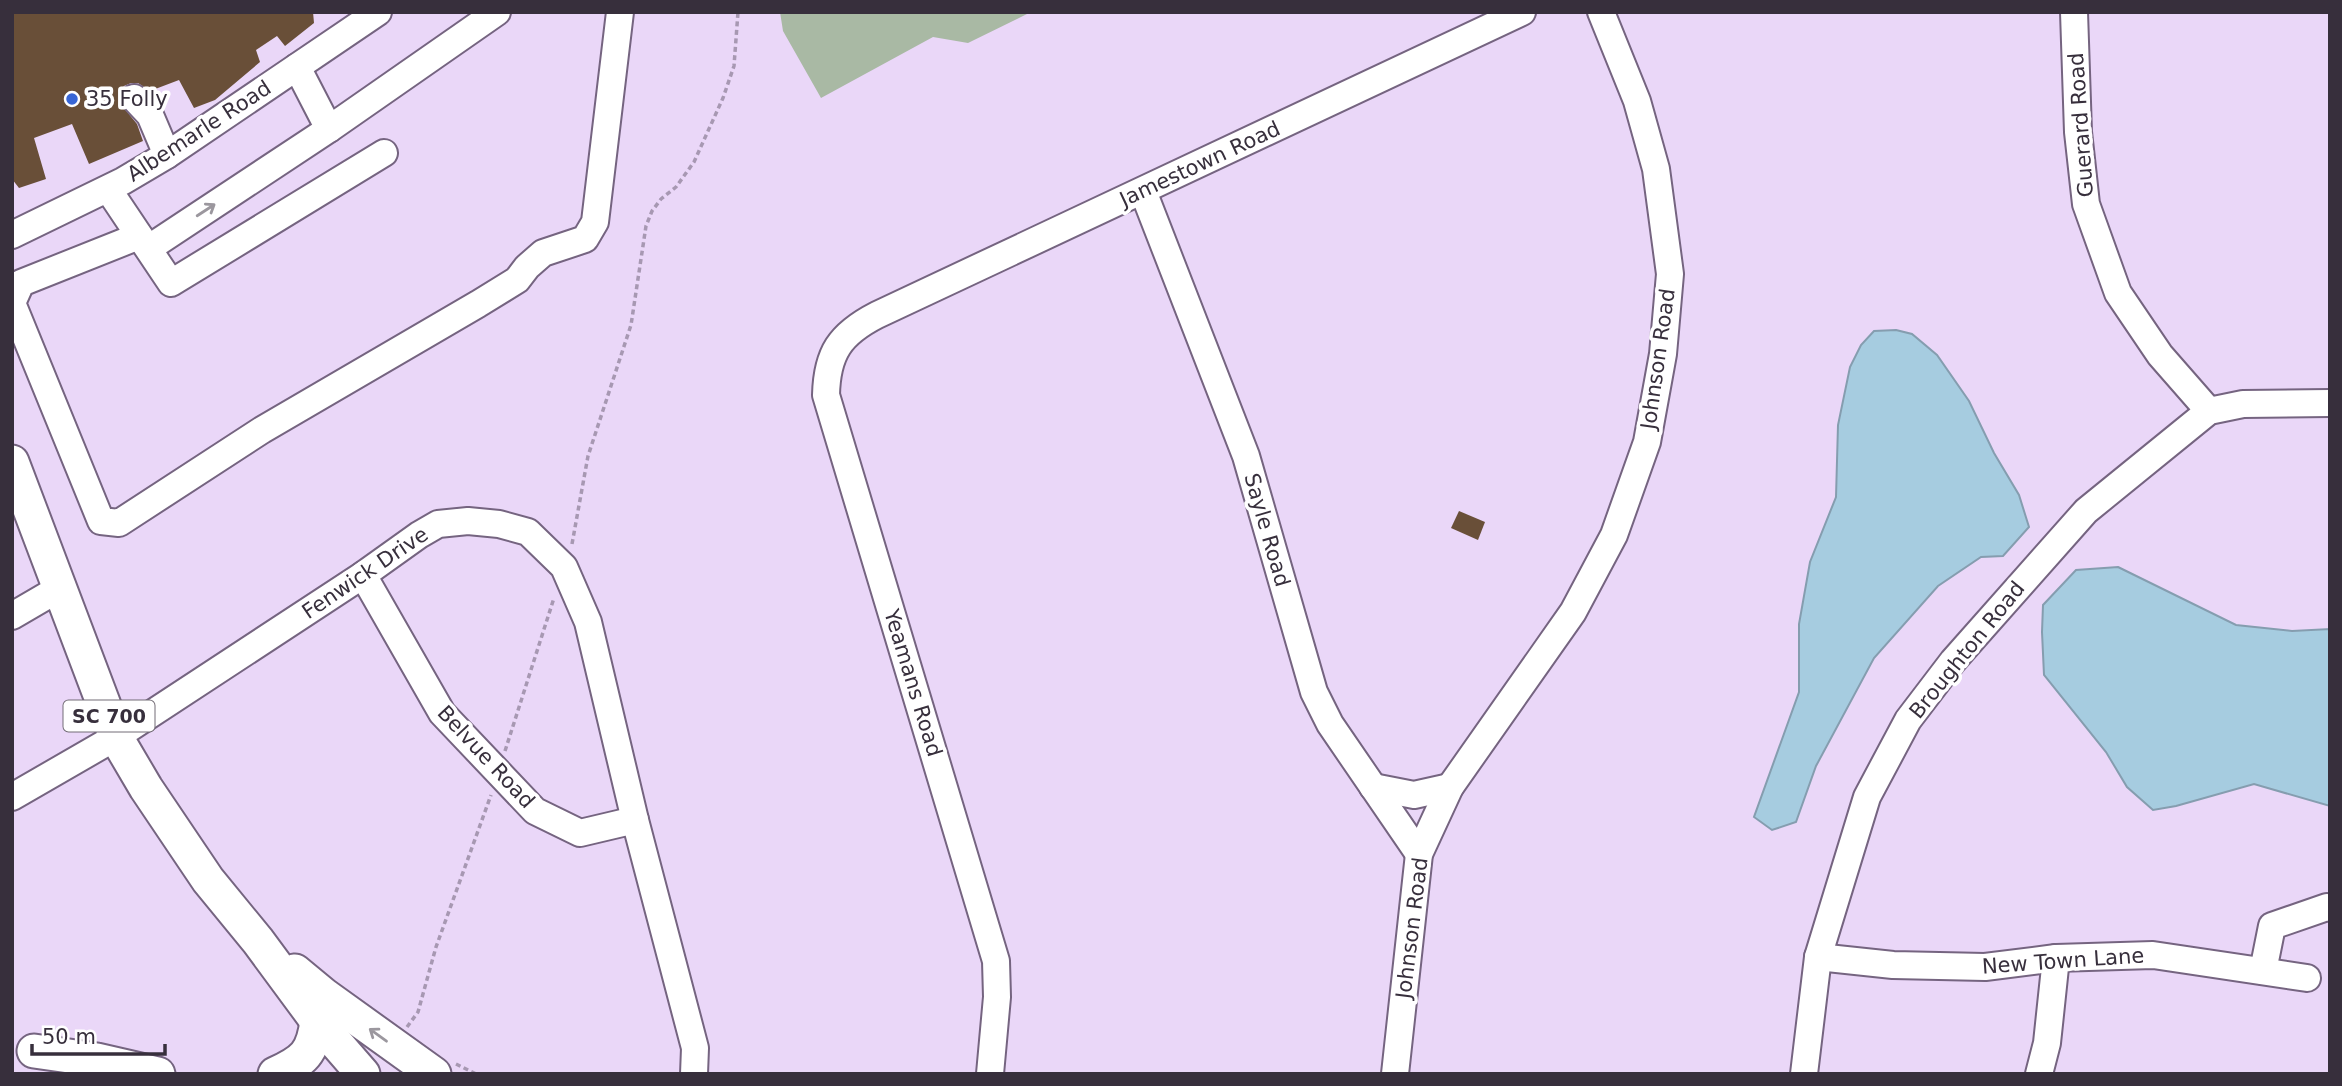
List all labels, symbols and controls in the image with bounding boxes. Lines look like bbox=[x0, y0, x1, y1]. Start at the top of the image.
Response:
street label: Guerard Road bbox=[2064, 52, 2098, 198]
street label: Albemarle Road bbox=[123, 76, 275, 186]
place label: 35 Folly bbox=[86, 87, 168, 111]
marker: 35 Folly bbox=[64, 91, 80, 107]
street label: Jamestown Road bbox=[1114, 116, 1284, 213]
one-way arrow bbox=[196, 203, 215, 217]
street label: Johnson Road bbox=[1636, 287, 1680, 433]
street label: Sayle Road bbox=[1239, 471, 1295, 589]
street label: Fenwick Drive bbox=[298, 522, 432, 624]
street label: Broughton Road bbox=[1904, 577, 2030, 723]
street label: Yeamans Road bbox=[879, 605, 947, 760]
road number: SC 700 bbox=[64, 701, 154, 732]
street label: Belvue Road bbox=[432, 701, 540, 813]
street label: Johnson Road bbox=[1391, 856, 1433, 1002]
street label: New Town Lane bbox=[1981, 943, 2145, 979]
scale bar bbox=[32, 1012, 164, 1056]
text: 50 m bbox=[42, 1025, 96, 1049]
one-way arrow bbox=[369, 1027, 388, 1042]

